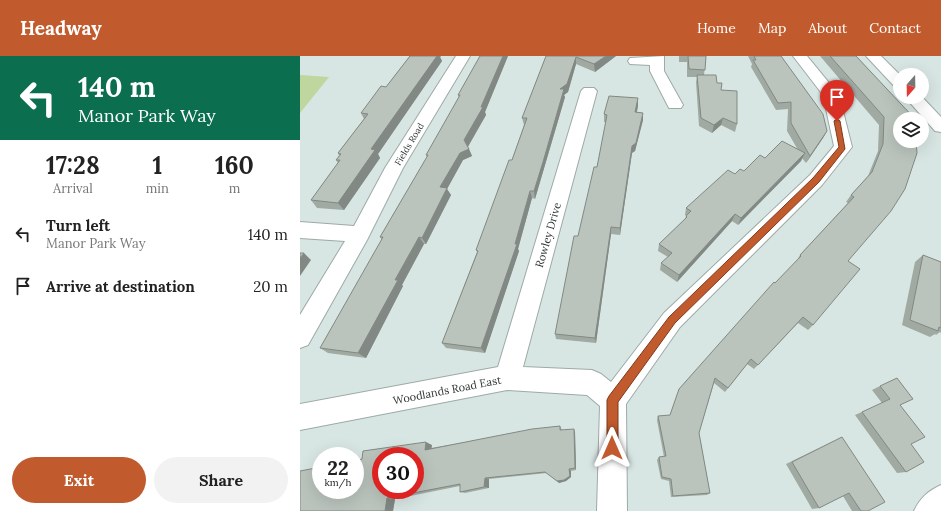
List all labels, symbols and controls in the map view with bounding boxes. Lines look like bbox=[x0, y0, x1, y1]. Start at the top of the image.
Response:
text: Headway bbox=[20, 16, 102, 40]
text: Home bbox=[697, 19, 736, 37]
text: Map bbox=[758, 19, 786, 37]
text: About bbox=[808, 19, 847, 37]
text: Contact bbox=[869, 19, 921, 37]
north arrow bbox=[893, 68, 929, 104]
map controls bbox=[893, 68, 929, 148]
text: 140 m bbox=[78, 69, 156, 105]
icon: left bbox=[12, 72, 64, 124]
pin bbox=[820, 80, 854, 121]
icon: arrive bbox=[826, 86, 848, 108]
text: Manor Park Way bbox=[78, 104, 216, 127]
button: layers bbox=[893, 112, 929, 148]
street label: Fields Road bbox=[392, 120, 426, 167]
text: 17:28 bbox=[46, 150, 100, 181]
text: 1 bbox=[152, 150, 162, 181]
text: 160 bbox=[215, 150, 254, 181]
text: Arrival bbox=[53, 180, 93, 197]
text: min bbox=[146, 180, 169, 197]
text: m bbox=[229, 180, 240, 197]
street label: Rowley Drive bbox=[532, 201, 564, 269]
text: Turn left bbox=[46, 216, 110, 235]
icon: left bbox=[12, 223, 34, 245]
text: 140 m bbox=[248, 225, 288, 244]
text: Manor Park Way bbox=[46, 235, 146, 252]
icon: arrive bbox=[12, 275, 34, 297]
text: Arrive at destination bbox=[46, 277, 195, 296]
text: 20 m bbox=[253, 277, 288, 296]
street label: Woodlands Road East bbox=[392, 372, 503, 407]
position arrow bbox=[591, 427, 633, 469]
speed limit sign: 30 bbox=[372, 447, 424, 499]
text: 22 bbox=[327, 455, 349, 480]
button: Exit bbox=[12, 457, 146, 503]
button: Share bbox=[154, 457, 288, 503]
text: km/h bbox=[324, 476, 352, 489]

